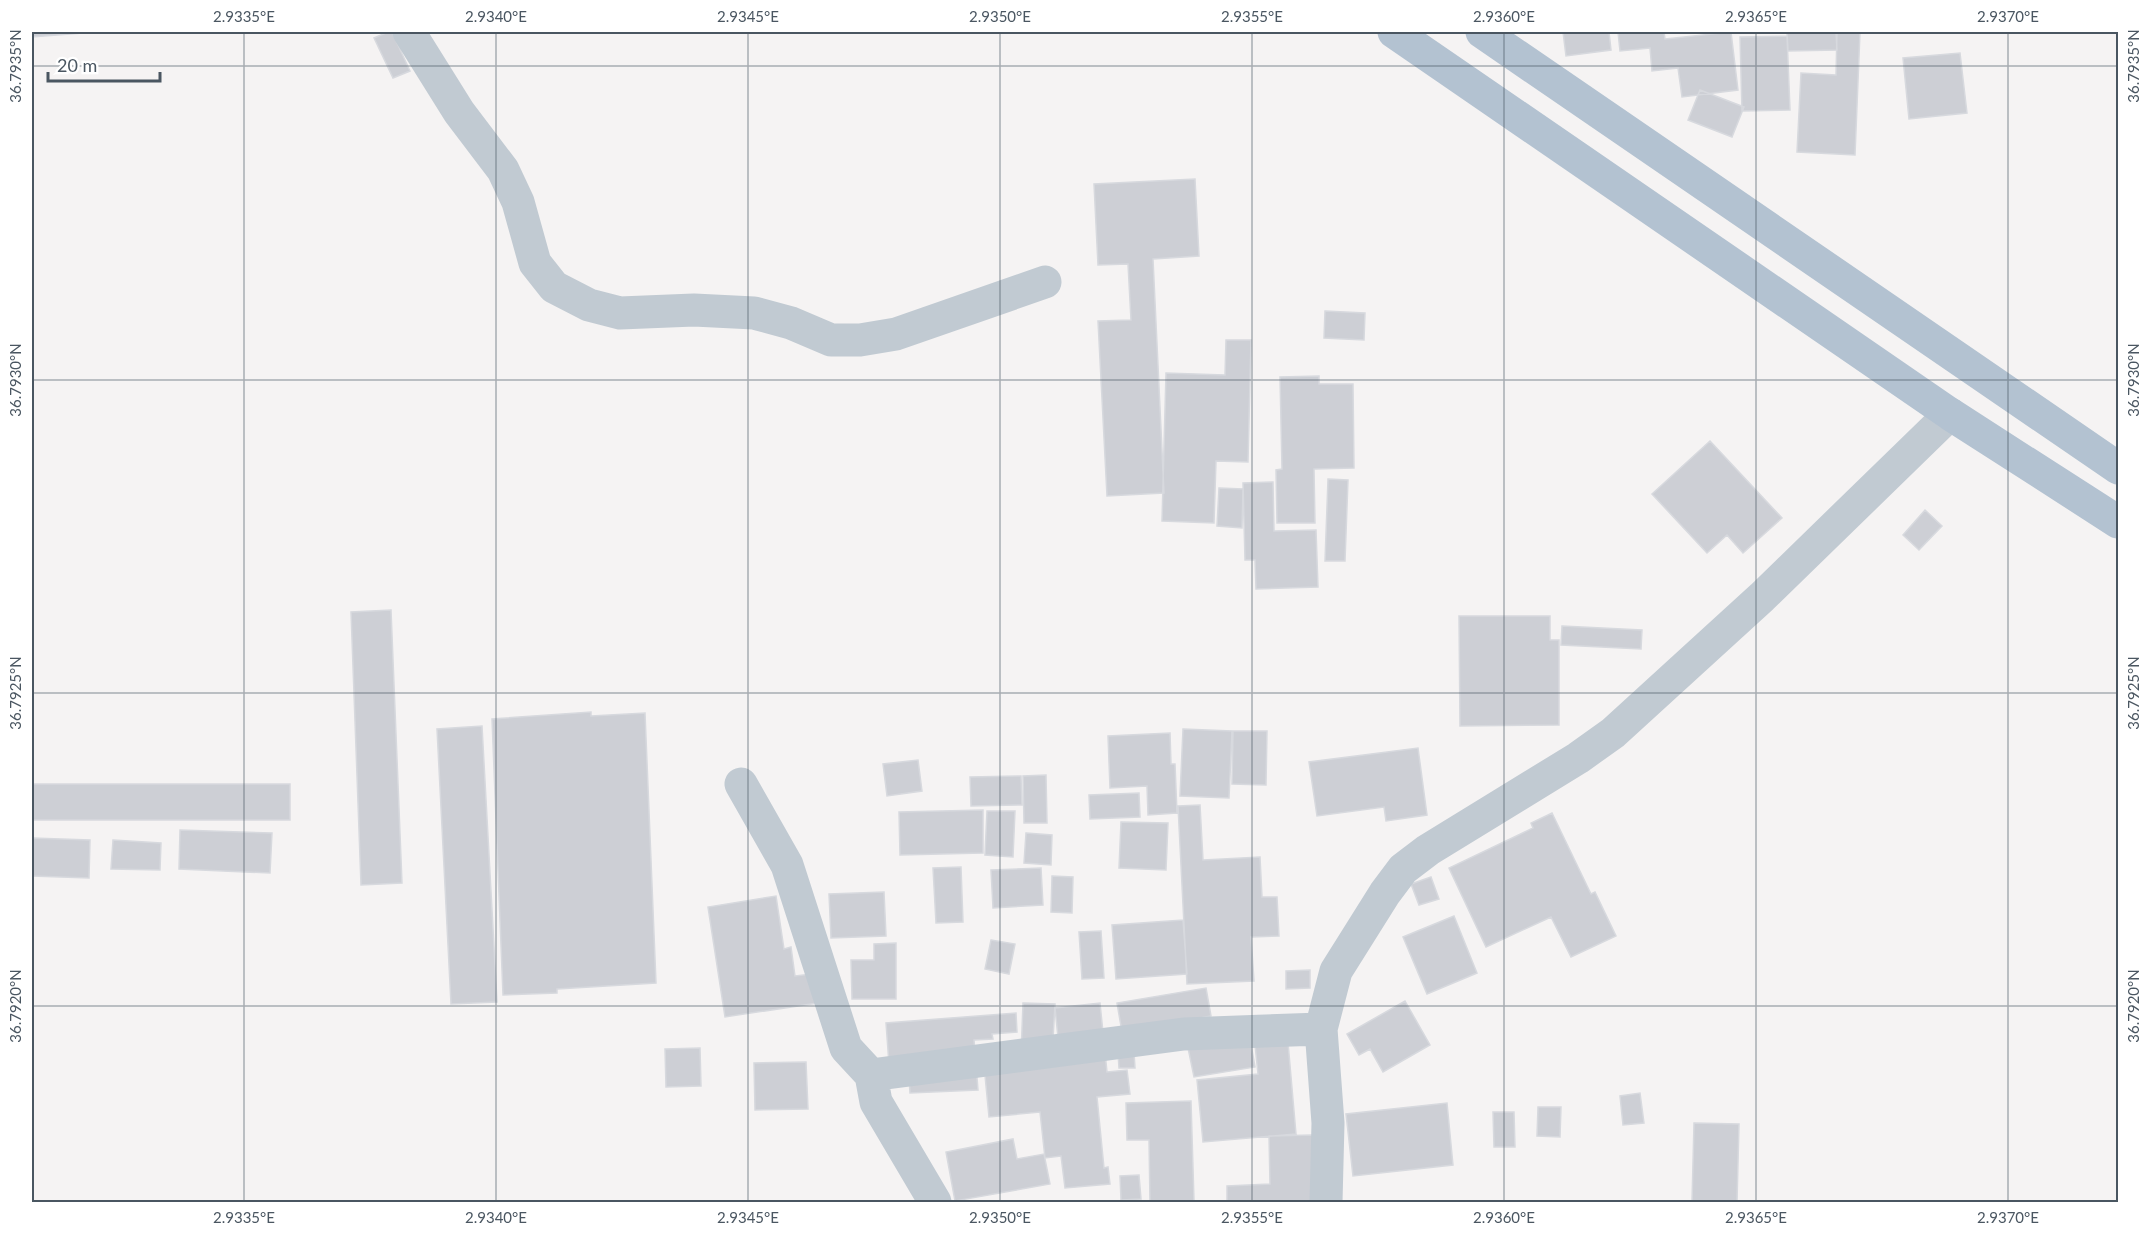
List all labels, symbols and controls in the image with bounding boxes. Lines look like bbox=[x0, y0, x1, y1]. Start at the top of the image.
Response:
text: 2.9335°E bbox=[213, 7, 275, 25]
text: 2.9340°E bbox=[465, 7, 527, 25]
text: 2.9345°E bbox=[717, 7, 779, 25]
text: 2.9350°E bbox=[969, 7, 1031, 25]
text: 2.9355°E bbox=[1221, 7, 1283, 25]
text: 2.9360°E bbox=[1473, 7, 1535, 25]
text: 2.9365°E bbox=[1725, 7, 1787, 25]
text: 2.9370°E bbox=[1977, 7, 2039, 25]
text: 36.7935°N bbox=[6, 29, 24, 103]
text: 36.7935°N bbox=[2124, 29, 2142, 103]
scale bar bbox=[48, 45, 160, 83]
text: 20 m bbox=[57, 54, 97, 76]
text: 36.7930°N bbox=[6, 343, 24, 417]
text: 36.7930°N bbox=[2124, 343, 2142, 417]
text: 36.7925°N bbox=[6, 656, 24, 730]
text: 36.7925°N bbox=[2124, 656, 2142, 730]
text: 36.7920°N bbox=[6, 969, 24, 1043]
text: 36.7920°N bbox=[2124, 969, 2142, 1043]
text: 2.9335°E bbox=[213, 1208, 275, 1226]
text: 2.9340°E bbox=[465, 1208, 527, 1226]
text: 2.9345°E bbox=[717, 1208, 779, 1226]
text: 2.9350°E bbox=[969, 1208, 1031, 1226]
text: 2.9355°E bbox=[1221, 1208, 1283, 1226]
text: 2.9360°E bbox=[1473, 1208, 1535, 1226]
text: 2.9365°E bbox=[1725, 1208, 1787, 1226]
text: 2.9370°E bbox=[1977, 1208, 2039, 1226]

